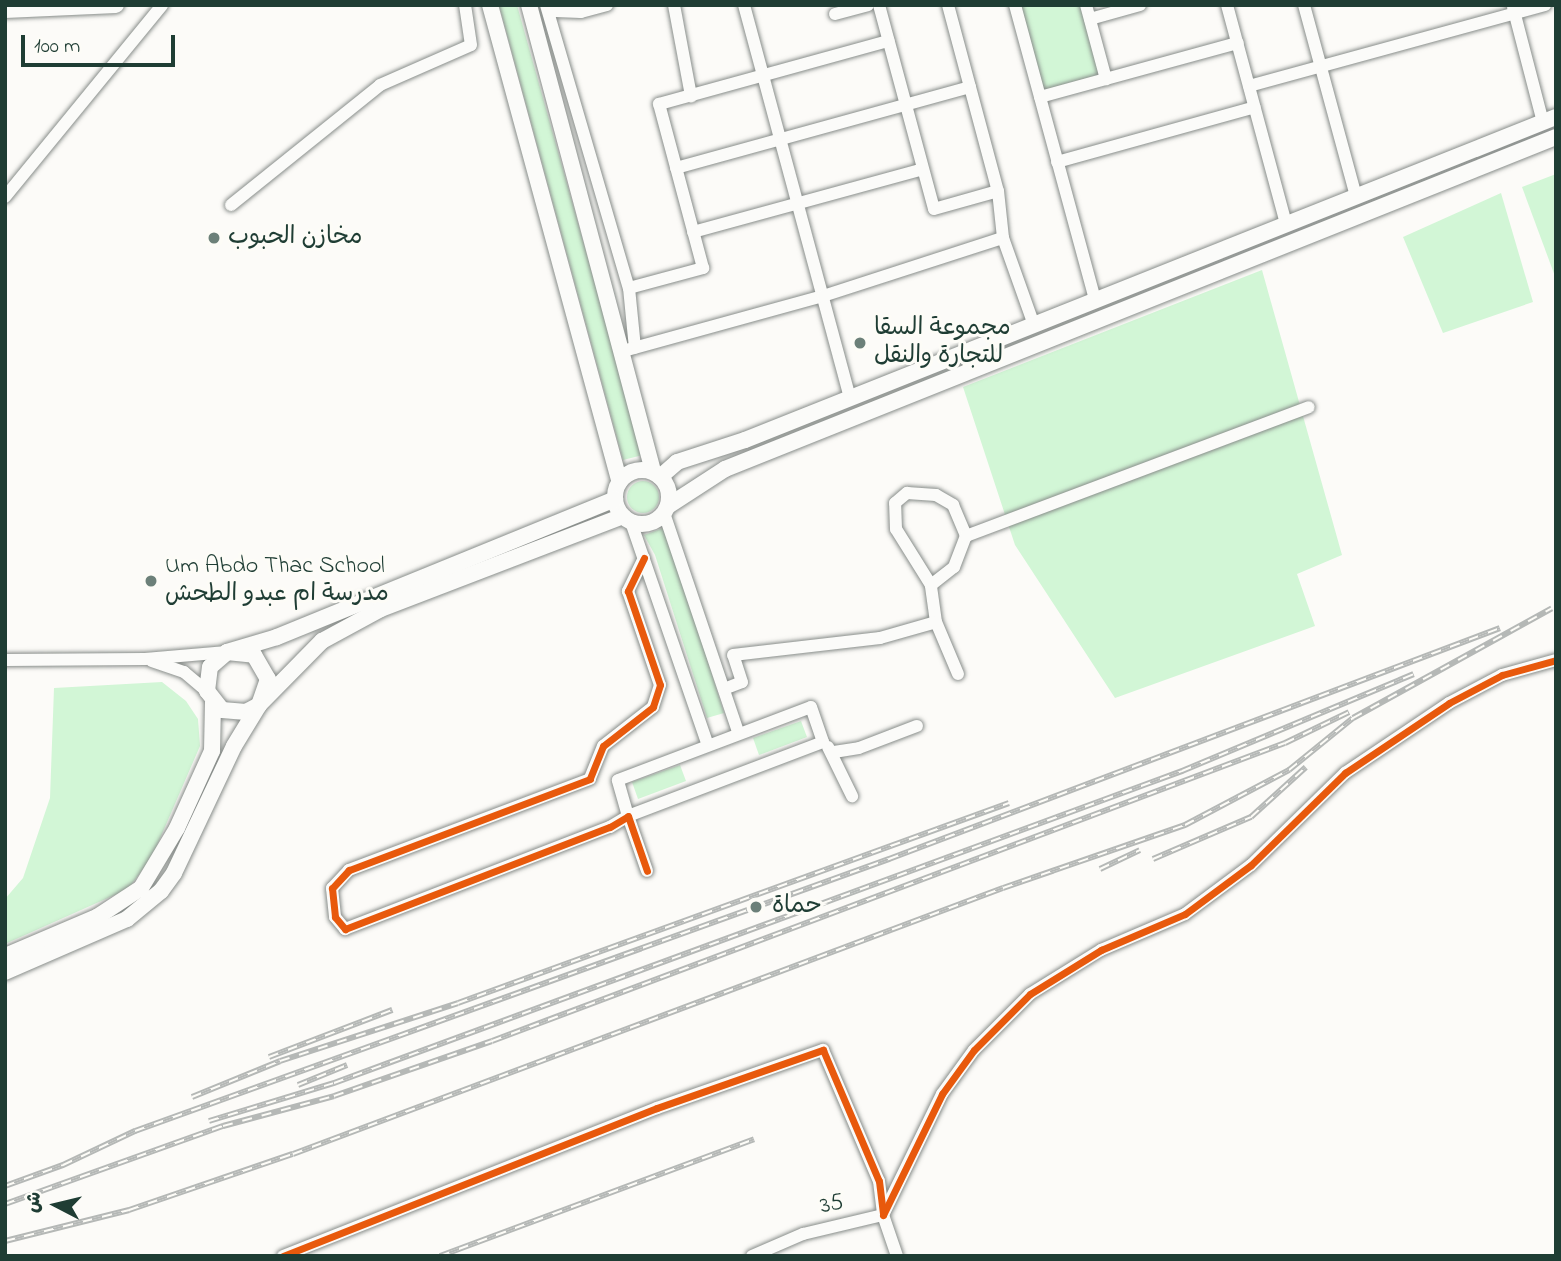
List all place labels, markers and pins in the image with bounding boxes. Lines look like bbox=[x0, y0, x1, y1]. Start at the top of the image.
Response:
place label: مخازن الحبوب bbox=[228, 224, 362, 252]
marker: مخازن الحبوب bbox=[206, 230, 222, 246]
place label: مجموعة السقا للتجارة والنقل bbox=[874, 315, 1011, 371]
marker: مجموعة السقا للتجارة والنقل bbox=[852, 335, 868, 351]
place label: Um Abdo Thac School مدرسة ام عبدو الطحش bbox=[165, 553, 389, 609]
marker: Um Abdo Thac School مدرسة ام عبدو الطحش bbox=[143, 573, 159, 589]
place label: حماة bbox=[772, 893, 822, 921]
marker: حماة bbox=[746, 897, 766, 917]

